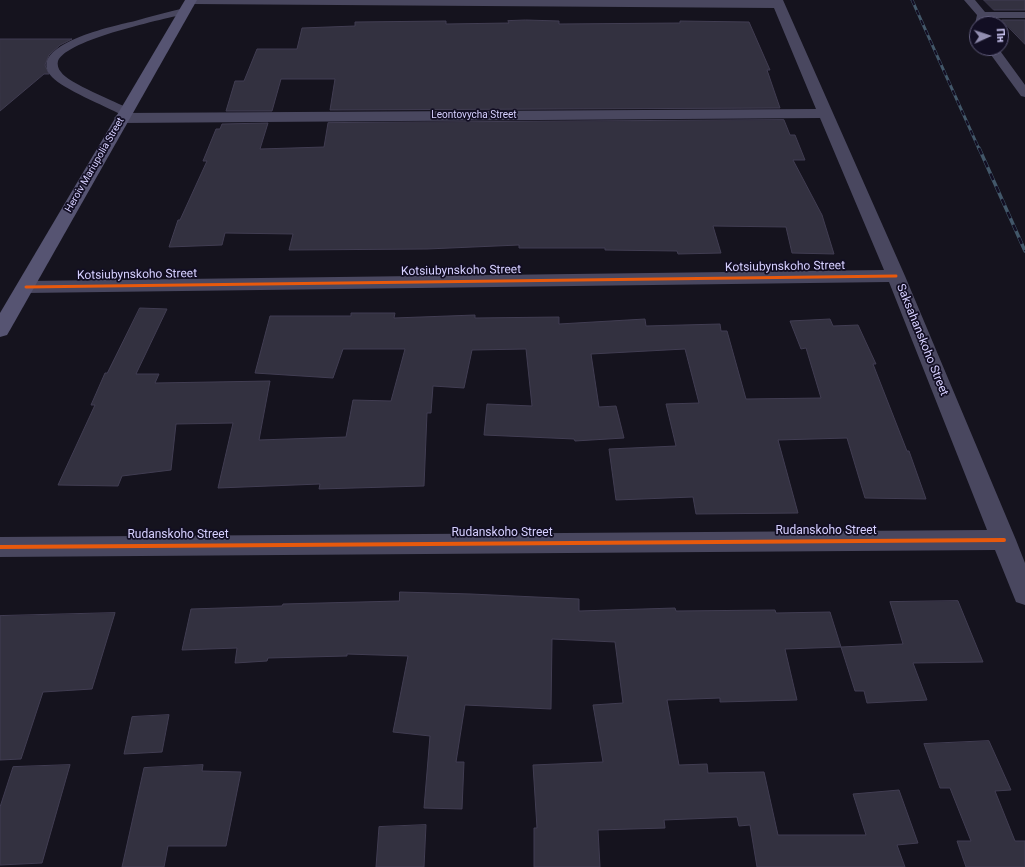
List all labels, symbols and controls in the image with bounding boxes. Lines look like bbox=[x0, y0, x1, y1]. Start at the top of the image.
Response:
north arrow bbox=[969, 16, 1009, 56]
text: Пн bbox=[994, 28, 1007, 43]
street label: Leontovycha Street bbox=[431, 109, 517, 121]
street label: Heroiv Mariupolia Street bbox=[63, 116, 127, 214]
street label: Kotsiubynskoho Street bbox=[725, 259, 845, 275]
street label: Kotsiubynskoho Street bbox=[401, 263, 521, 279]
street label: Kotsiubynskoho Street bbox=[77, 267, 197, 283]
street label: Saksahanskoho Street bbox=[893, 282, 951, 398]
street label: Rudanskoho Street bbox=[775, 524, 877, 538]
street label: Rudanskoho Street bbox=[451, 526, 553, 540]
street label: Rudanskoho Street bbox=[127, 528, 229, 542]

